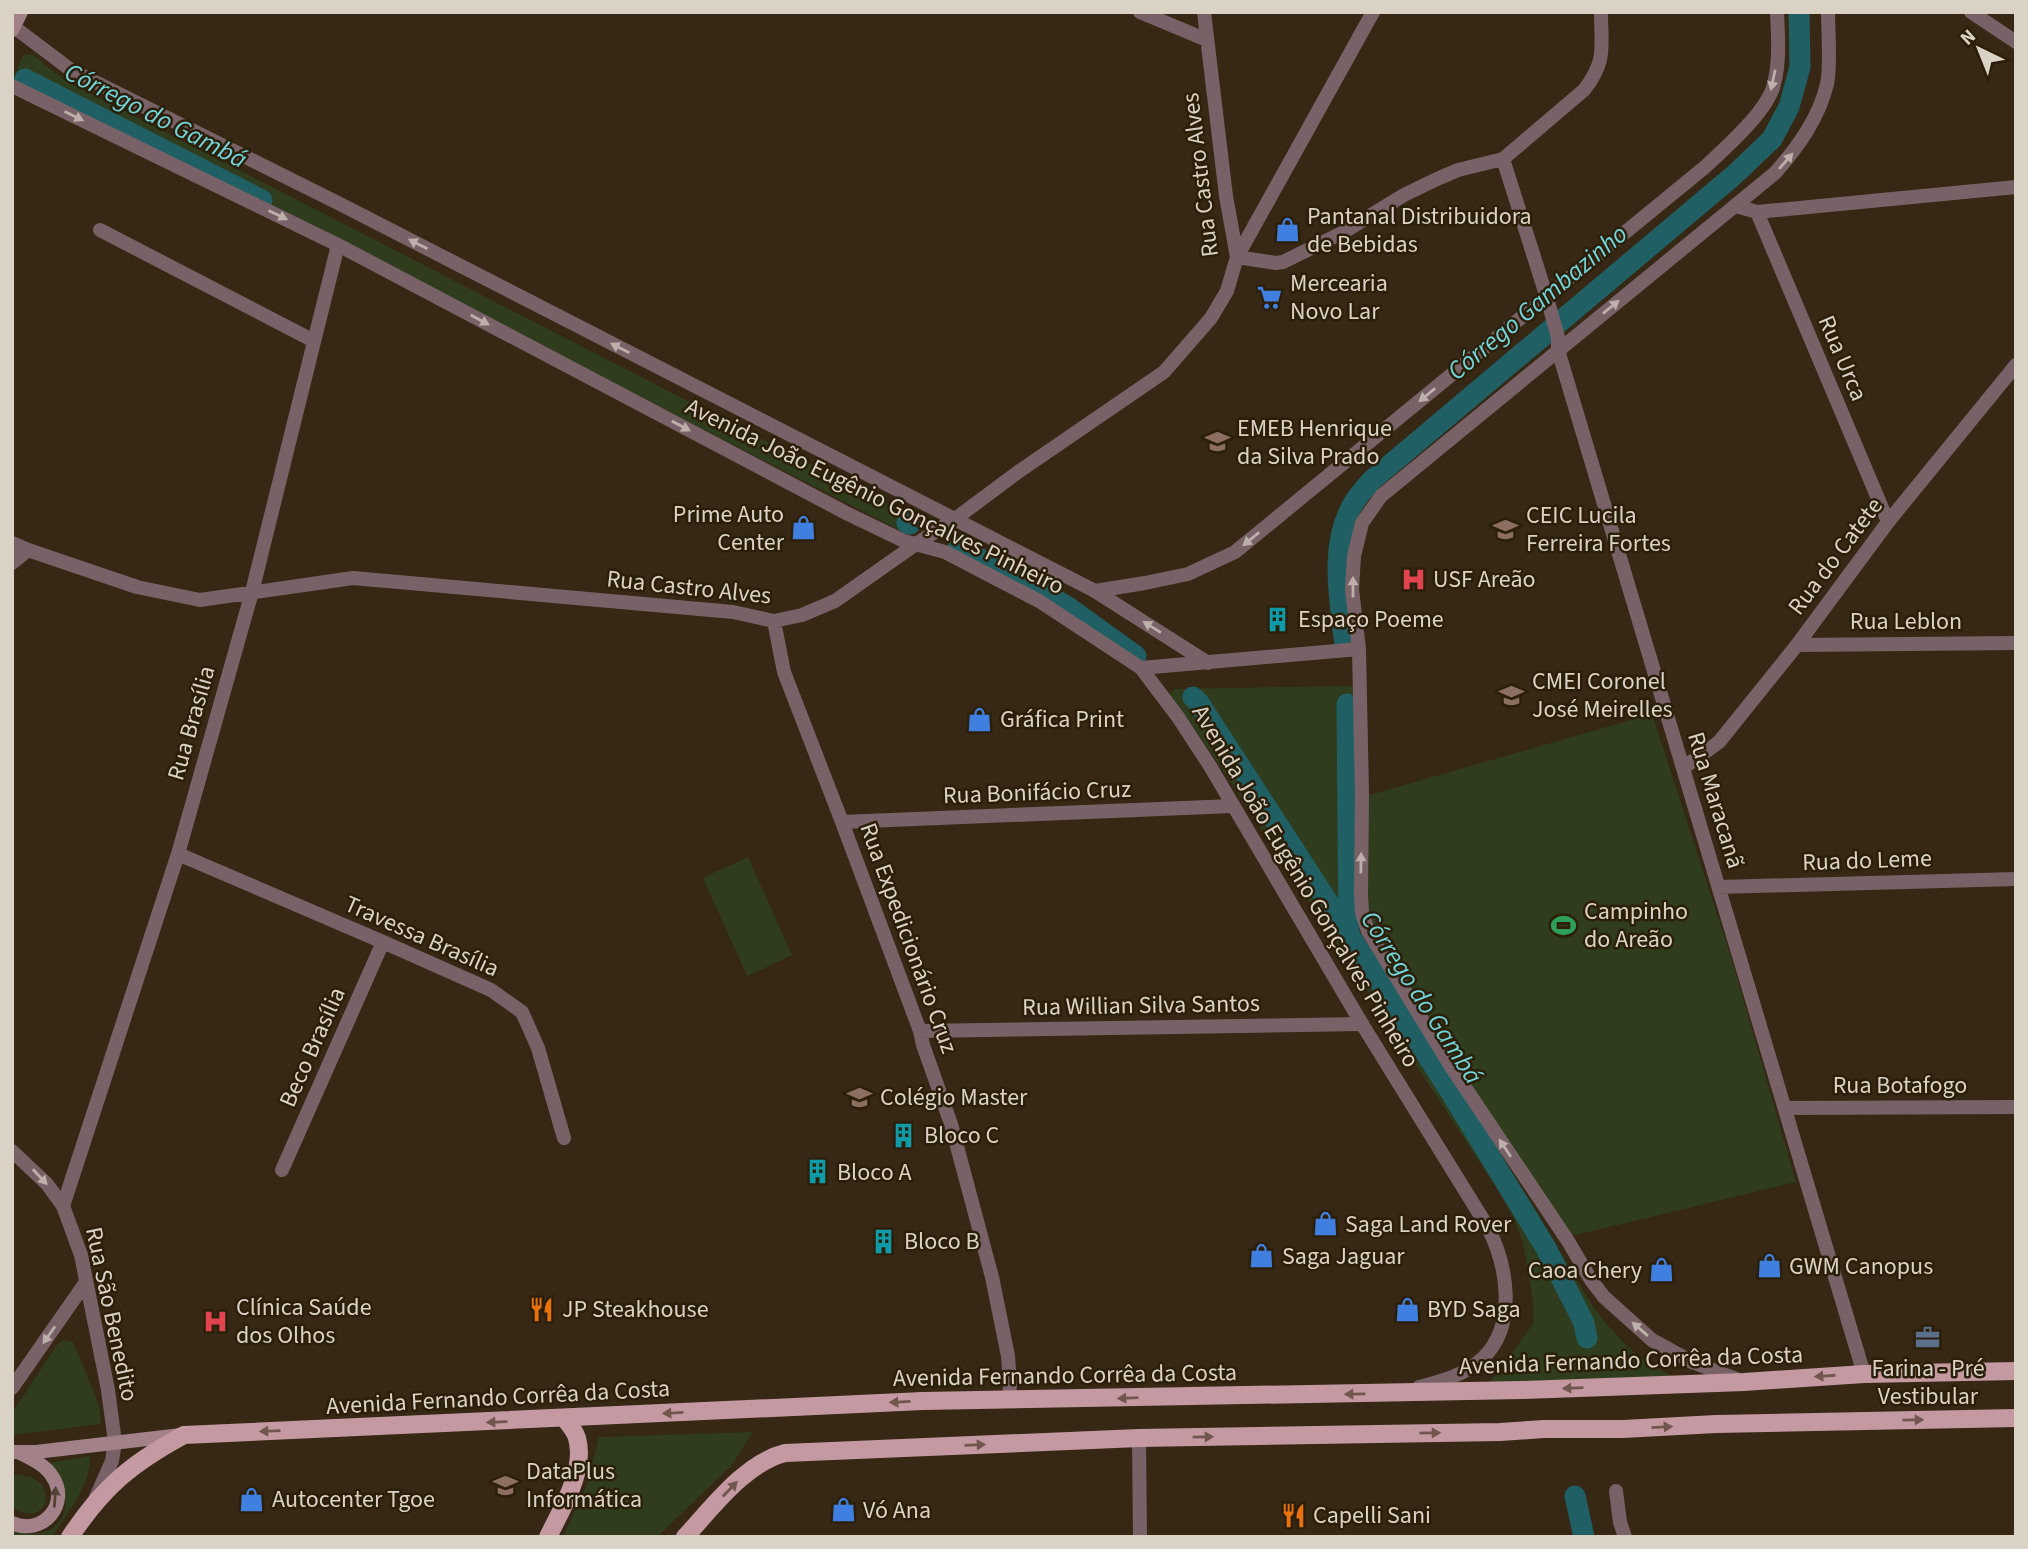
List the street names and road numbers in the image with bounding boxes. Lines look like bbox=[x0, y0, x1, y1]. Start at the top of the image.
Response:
street label: Rua Castro Alves bbox=[1173, 91, 1228, 259]
street label: Rua Urca bbox=[1809, 310, 1876, 406]
street label: Avenida João Eugênio Gonçalves Pinheiro bbox=[679, 389, 1070, 604]
street label: Rua do Catete bbox=[1779, 490, 1891, 622]
street label: Rua Castro Alves bbox=[605, 561, 773, 614]
street label: Rua Leblon bbox=[1850, 604, 1962, 639]
street label: Rua Brasília bbox=[158, 662, 225, 785]
street label: Avenida João Eugênio Gonçalves Pinheiro bbox=[1183, 698, 1428, 1074]
street label: Rua Maracanã bbox=[1678, 728, 1753, 873]
street label: Rua Bonifácio Cruz bbox=[942, 772, 1132, 813]
street label: Rua Expedicionário Cruz bbox=[851, 818, 967, 1058]
street label: Rua do Leme bbox=[1802, 841, 1933, 880]
street label: Travessa Brasília bbox=[339, 887, 505, 986]
street label: Beco Brasília bbox=[270, 981, 355, 1113]
street label: Rua Willian Silva Santos bbox=[1022, 986, 1260, 1025]
street label: Rua Botafogo bbox=[1833, 1068, 1967, 1103]
street label: Rua São Benedito bbox=[76, 1224, 147, 1405]
street label: Avenida Fernando Corrêa da Costa bbox=[1458, 1337, 1804, 1384]
street label: Avenida Fernando Corrêa da Costa bbox=[893, 1355, 1237, 1396]
street label: Avenida Fernando Corrêa da Costa bbox=[325, 1371, 671, 1424]

